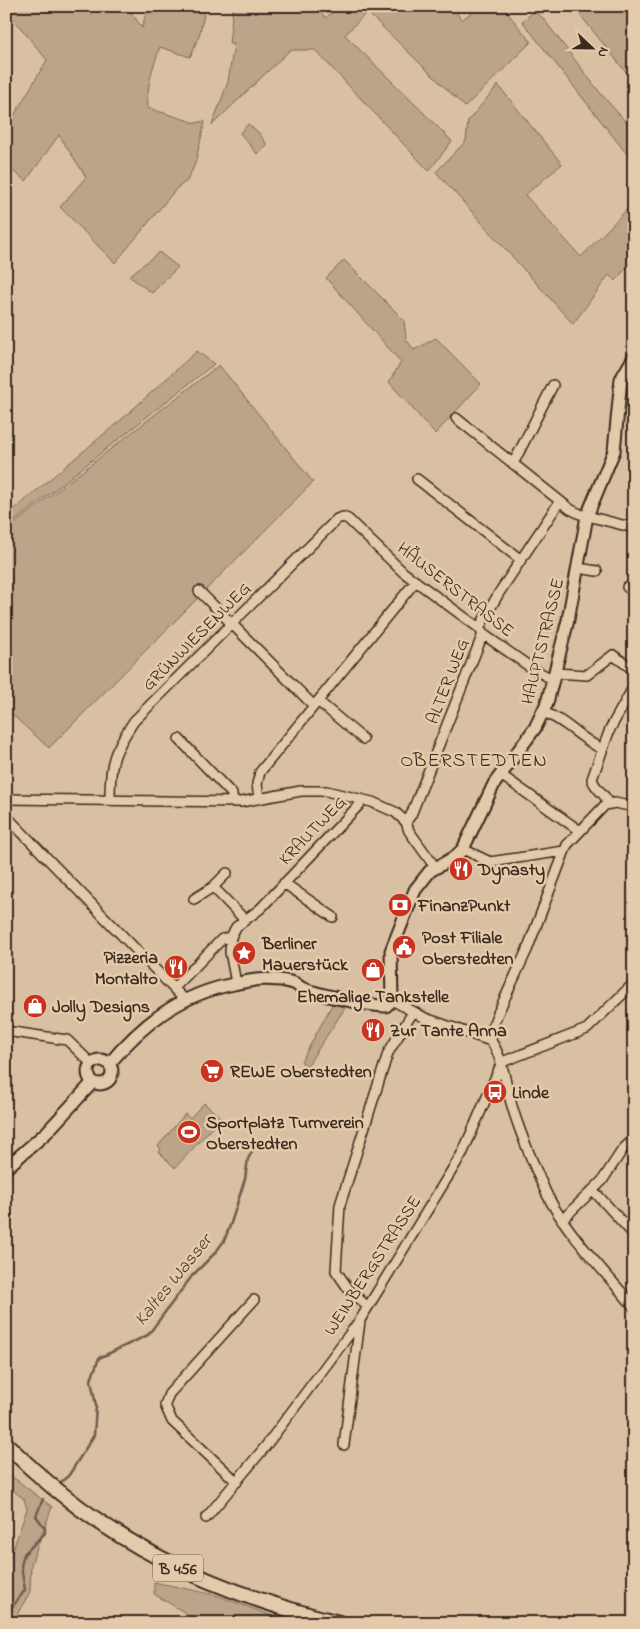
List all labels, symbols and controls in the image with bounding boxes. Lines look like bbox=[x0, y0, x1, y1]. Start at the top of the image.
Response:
north arrow bbox=[568, 22, 618, 72]
text: N bbox=[591, 44, 614, 61]
street label: HÄUSERSTRASSE bbox=[391, 537, 519, 645]
street label: HAUPTSTRASSE bbox=[516, 575, 572, 707]
street label: GRÜNWIESENWEG bbox=[137, 577, 258, 698]
street label: ALTER WEG bbox=[421, 635, 477, 728]
district label: OBERSTEDTEN bbox=[400, 747, 548, 776]
street label: KRAUTWEG bbox=[274, 791, 353, 872]
restaurant icon: Dynasty bbox=[448, 856, 474, 882]
place label: Dynasty bbox=[477, 858, 545, 885]
bank icon: FinanzPunkt bbox=[387, 892, 413, 918]
place label: FinanzPunkt bbox=[417, 894, 511, 920]
place label: Post Filiale Oberstedten bbox=[422, 926, 513, 973]
place label: Berliner Mauerstück bbox=[261, 932, 349, 979]
public building icon: Post Filiale Oberstedten bbox=[391, 934, 417, 960]
place icon: Berliner Mauerstück bbox=[231, 940, 257, 966]
place label: Pizzeria Montalto bbox=[95, 946, 158, 993]
restaurant icon: Pizzeria Montalto bbox=[163, 954, 189, 980]
shop icon: Ehemalige Tankstelle bbox=[360, 957, 386, 983]
place label: Ehemalige Tankstelle bbox=[297, 985, 450, 1012]
shop icon: Jolly Designs bbox=[22, 993, 48, 1019]
place label: Jolly Designs bbox=[52, 995, 150, 1022]
restaurant icon: Zur Tante Anna bbox=[360, 1017, 386, 1043]
place label: Zur Tante Anna bbox=[390, 1019, 507, 1045]
supermarket icon: REWE Oberstedten bbox=[199, 1058, 225, 1084]
place label: REWE Oberstedten bbox=[230, 1060, 372, 1086]
bus stop icon: Linde bbox=[482, 1079, 508, 1105]
place label: Linde bbox=[512, 1081, 550, 1107]
place label: Sportplatz Turnverein Oberstedten bbox=[206, 1111, 364, 1158]
sports icon: Sportplatz Turnverein Oberstedten bbox=[176, 1119, 202, 1145]
street label: WEINBERGSTRASSE bbox=[318, 1191, 429, 1341]
water label: Kaltes Wasser bbox=[129, 1227, 221, 1332]
road number: B 456 bbox=[153, 1555, 203, 1582]

